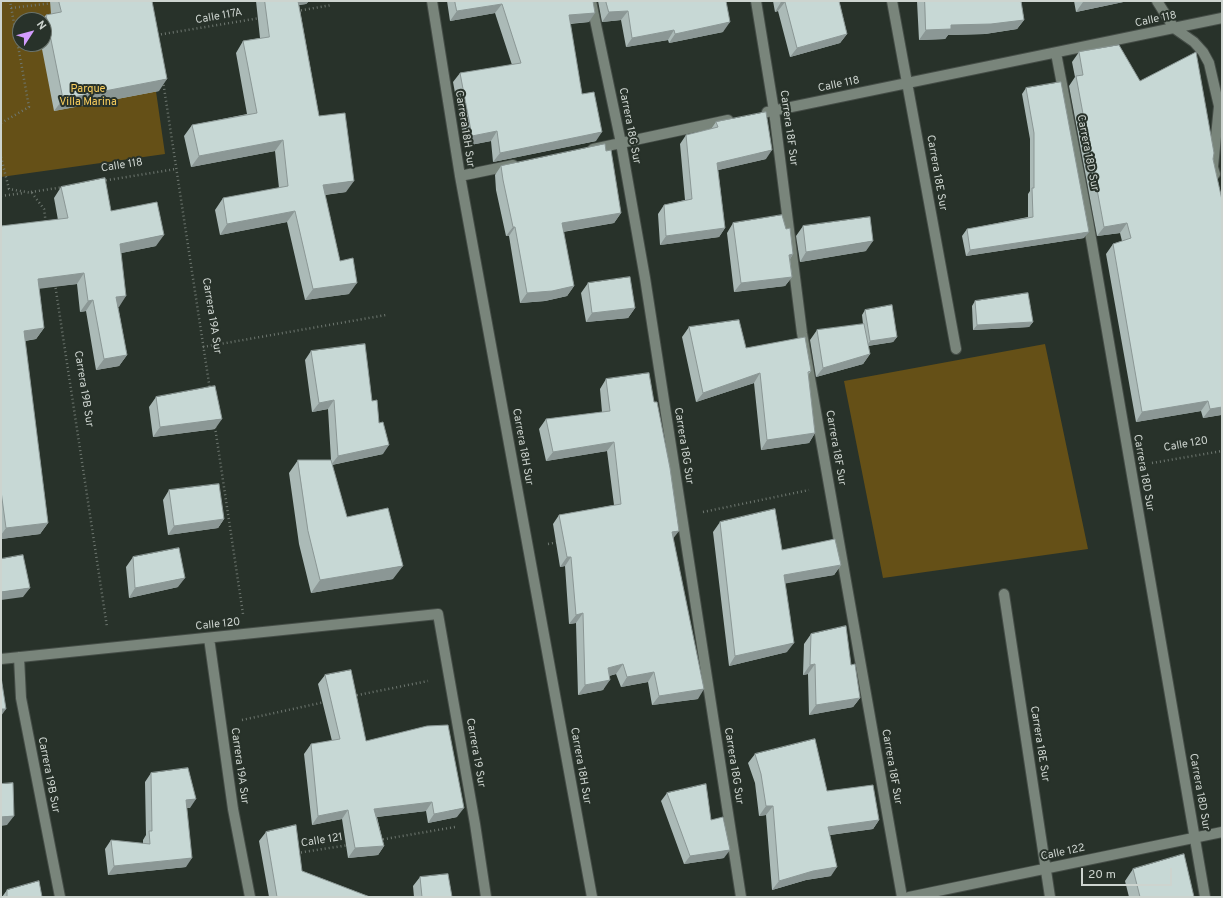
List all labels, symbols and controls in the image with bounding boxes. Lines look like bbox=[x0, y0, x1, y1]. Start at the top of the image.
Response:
street label: Calle 117A bbox=[195, 6, 243, 28]
street label: Calle 118 bbox=[1134, 9, 1178, 31]
north arrow bbox=[12, 12, 52, 52]
text: N bbox=[33, 18, 49, 33]
street label: Calle 118 bbox=[817, 74, 861, 96]
park label: Parque Villa Marina bbox=[59, 83, 117, 109]
street label: Carrera 18G Sur bbox=[615, 87, 643, 165]
street label: Carrera 18H Sur bbox=[451, 89, 477, 169]
street label: Carrera 18F Sur bbox=[776, 89, 800, 167]
street label: Carrera 18D Sur bbox=[1073, 114, 1101, 192]
street label: Carrera 18E Sur bbox=[923, 134, 949, 212]
street label: Calle 118 bbox=[100, 156, 144, 176]
street label: Carrera 19A Sur bbox=[198, 277, 224, 355]
street label: Carrera 19B Sur bbox=[70, 350, 96, 428]
street label: Carrera 18H Sur bbox=[509, 407, 535, 487]
street label: Carrera 18G Sur bbox=[670, 407, 696, 485]
street label: Carrera 18F Sur bbox=[822, 409, 848, 487]
street label: Carrera 18D Sur bbox=[1130, 434, 1156, 512]
street label: Calle 120 bbox=[1163, 435, 1209, 455]
street label: Calle 120 bbox=[195, 616, 241, 634]
street label: Carrera 18E Sur bbox=[1026, 705, 1052, 783]
street label: Carrera 19 Sur bbox=[462, 717, 488, 789]
street label: Carrera 18H Sur bbox=[567, 726, 593, 806]
street label: Carrera 19A Sur bbox=[227, 727, 251, 805]
street label: Carrera 18G Sur bbox=[720, 727, 746, 805]
street label: Carrera 18F Sur bbox=[878, 728, 904, 806]
street label: Carrera 19B Sur bbox=[34, 736, 62, 814]
street label: Carrera 18D Sur bbox=[1186, 753, 1212, 831]
street label: Calle 121 bbox=[300, 831, 344, 851]
street label: Calle 122 bbox=[1040, 842, 1086, 864]
scale bar bbox=[1083, 860, 1174, 886]
text: 20 m bbox=[1088, 867, 1116, 883]

